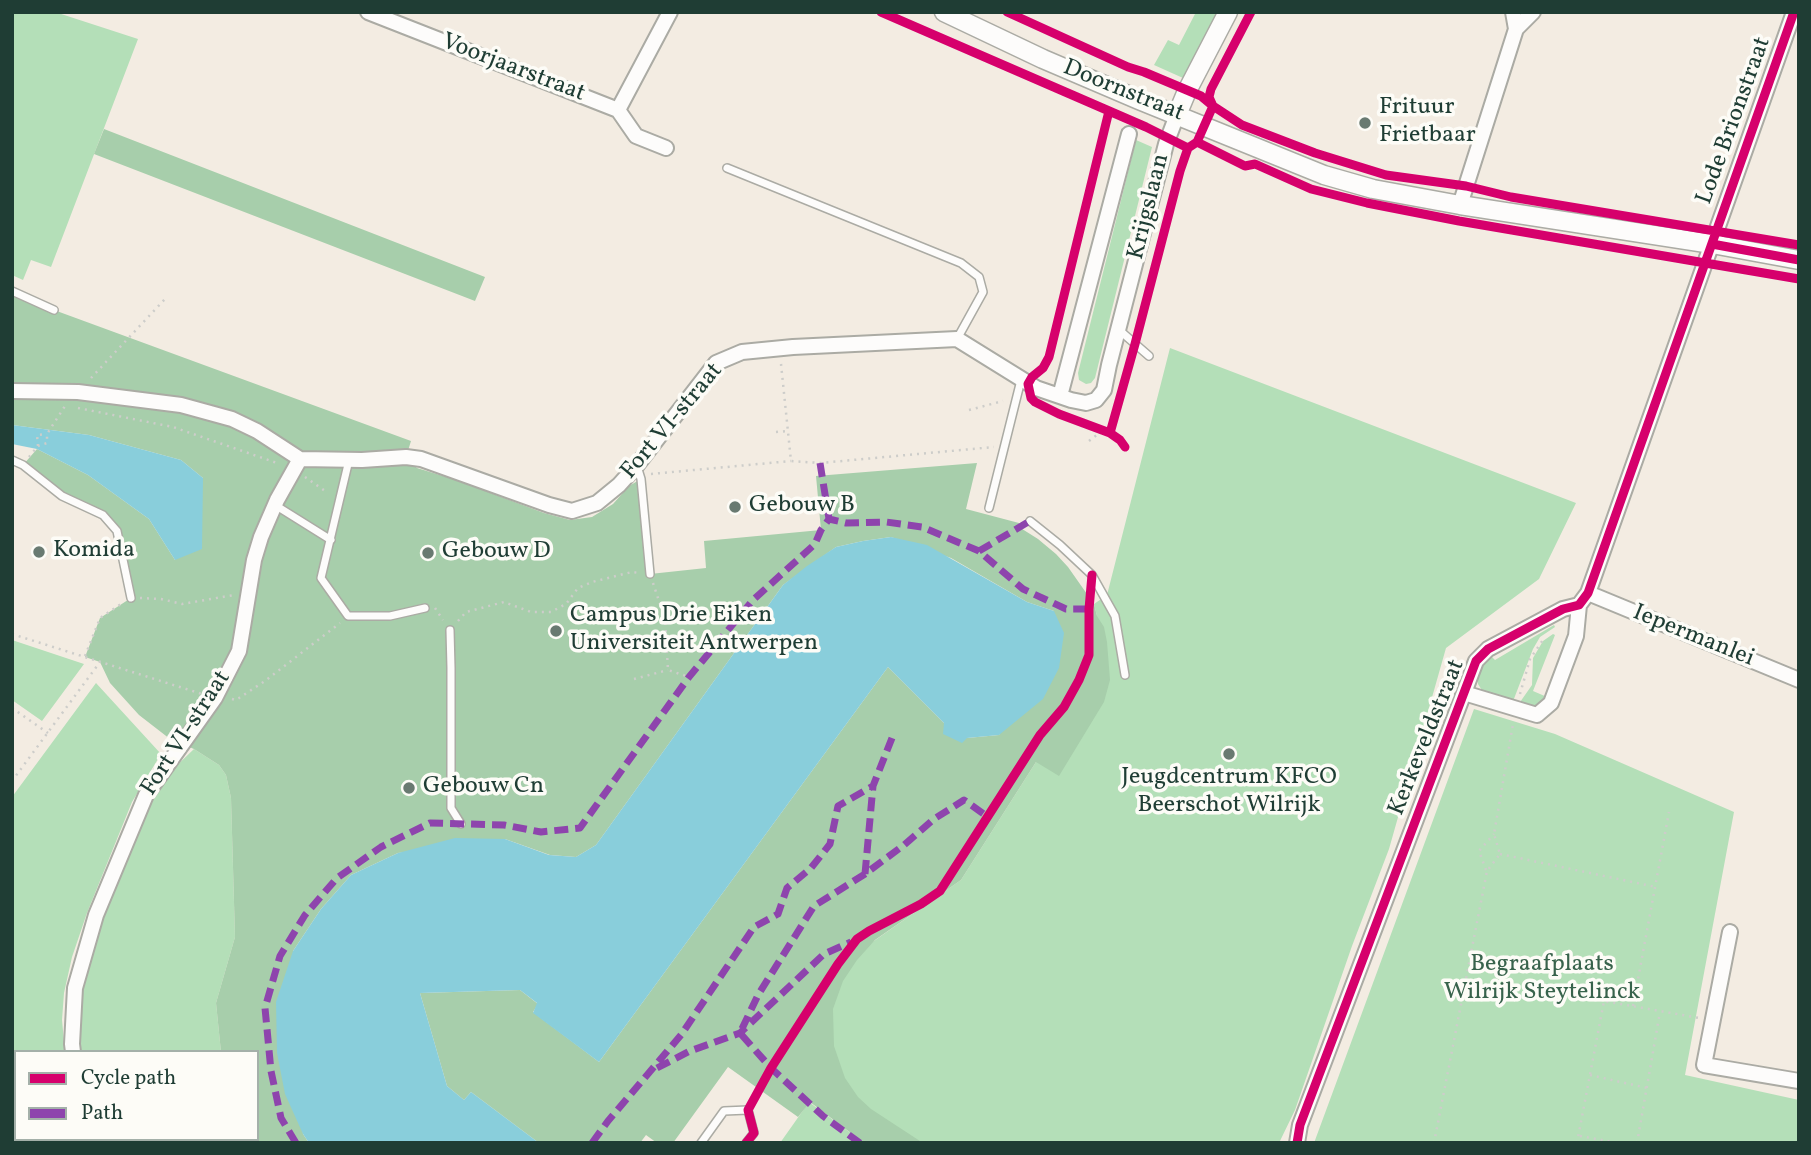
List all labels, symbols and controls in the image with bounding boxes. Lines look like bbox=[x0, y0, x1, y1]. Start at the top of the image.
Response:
street label: Voorjaarstraat bbox=[437, 28, 589, 110]
street label: Lode Brionstraat bbox=[1691, 33, 1779, 209]
street label: Doornstraat bbox=[1058, 55, 1188, 129]
place label: Frituur Frietbaar bbox=[1379, 95, 1476, 151]
marker: Frituur Frietbaar bbox=[1357, 115, 1373, 131]
street label: Krijgslaan bbox=[1123, 151, 1177, 263]
street label: Fort VI-straat bbox=[616, 358, 730, 486]
place label: Gebouw B bbox=[749, 493, 855, 521]
marker: Gebouw B bbox=[727, 499, 743, 515]
place label: Komida bbox=[53, 538, 135, 566]
place label: Gebouw D bbox=[442, 539, 551, 567]
marker: Komida bbox=[31, 544, 47, 560]
marker: Gebouw D bbox=[420, 545, 436, 561]
street label: Iepermanlei bbox=[1628, 600, 1758, 674]
place label: Campus Drie Eiken Universiteit Antwerpen bbox=[570, 603, 818, 659]
marker: Campus Drie Eiken Universiteit Antwerpen bbox=[548, 623, 564, 639]
street label: Kerkeveldstraat bbox=[1384, 656, 1472, 820]
street label: Fort VI-straat bbox=[136, 666, 238, 802]
marker: Jeugdcentrum KFCO Beerschot Wilrijk bbox=[1221, 746, 1237, 762]
place label: Jeugdcentrum KFCO Beerschot Wilrijk bbox=[1121, 765, 1337, 821]
place label: Gebouw Cn bbox=[423, 774, 544, 802]
marker: Gebouw Cn bbox=[401, 780, 417, 796]
park label: Begraafplaats Wilrijk Steytelinck bbox=[1444, 952, 1640, 1008]
legend bbox=[14, 1050, 259, 1141]
text: Cycle path bbox=[81, 1064, 176, 1093]
text: Path bbox=[81, 1099, 123, 1128]

